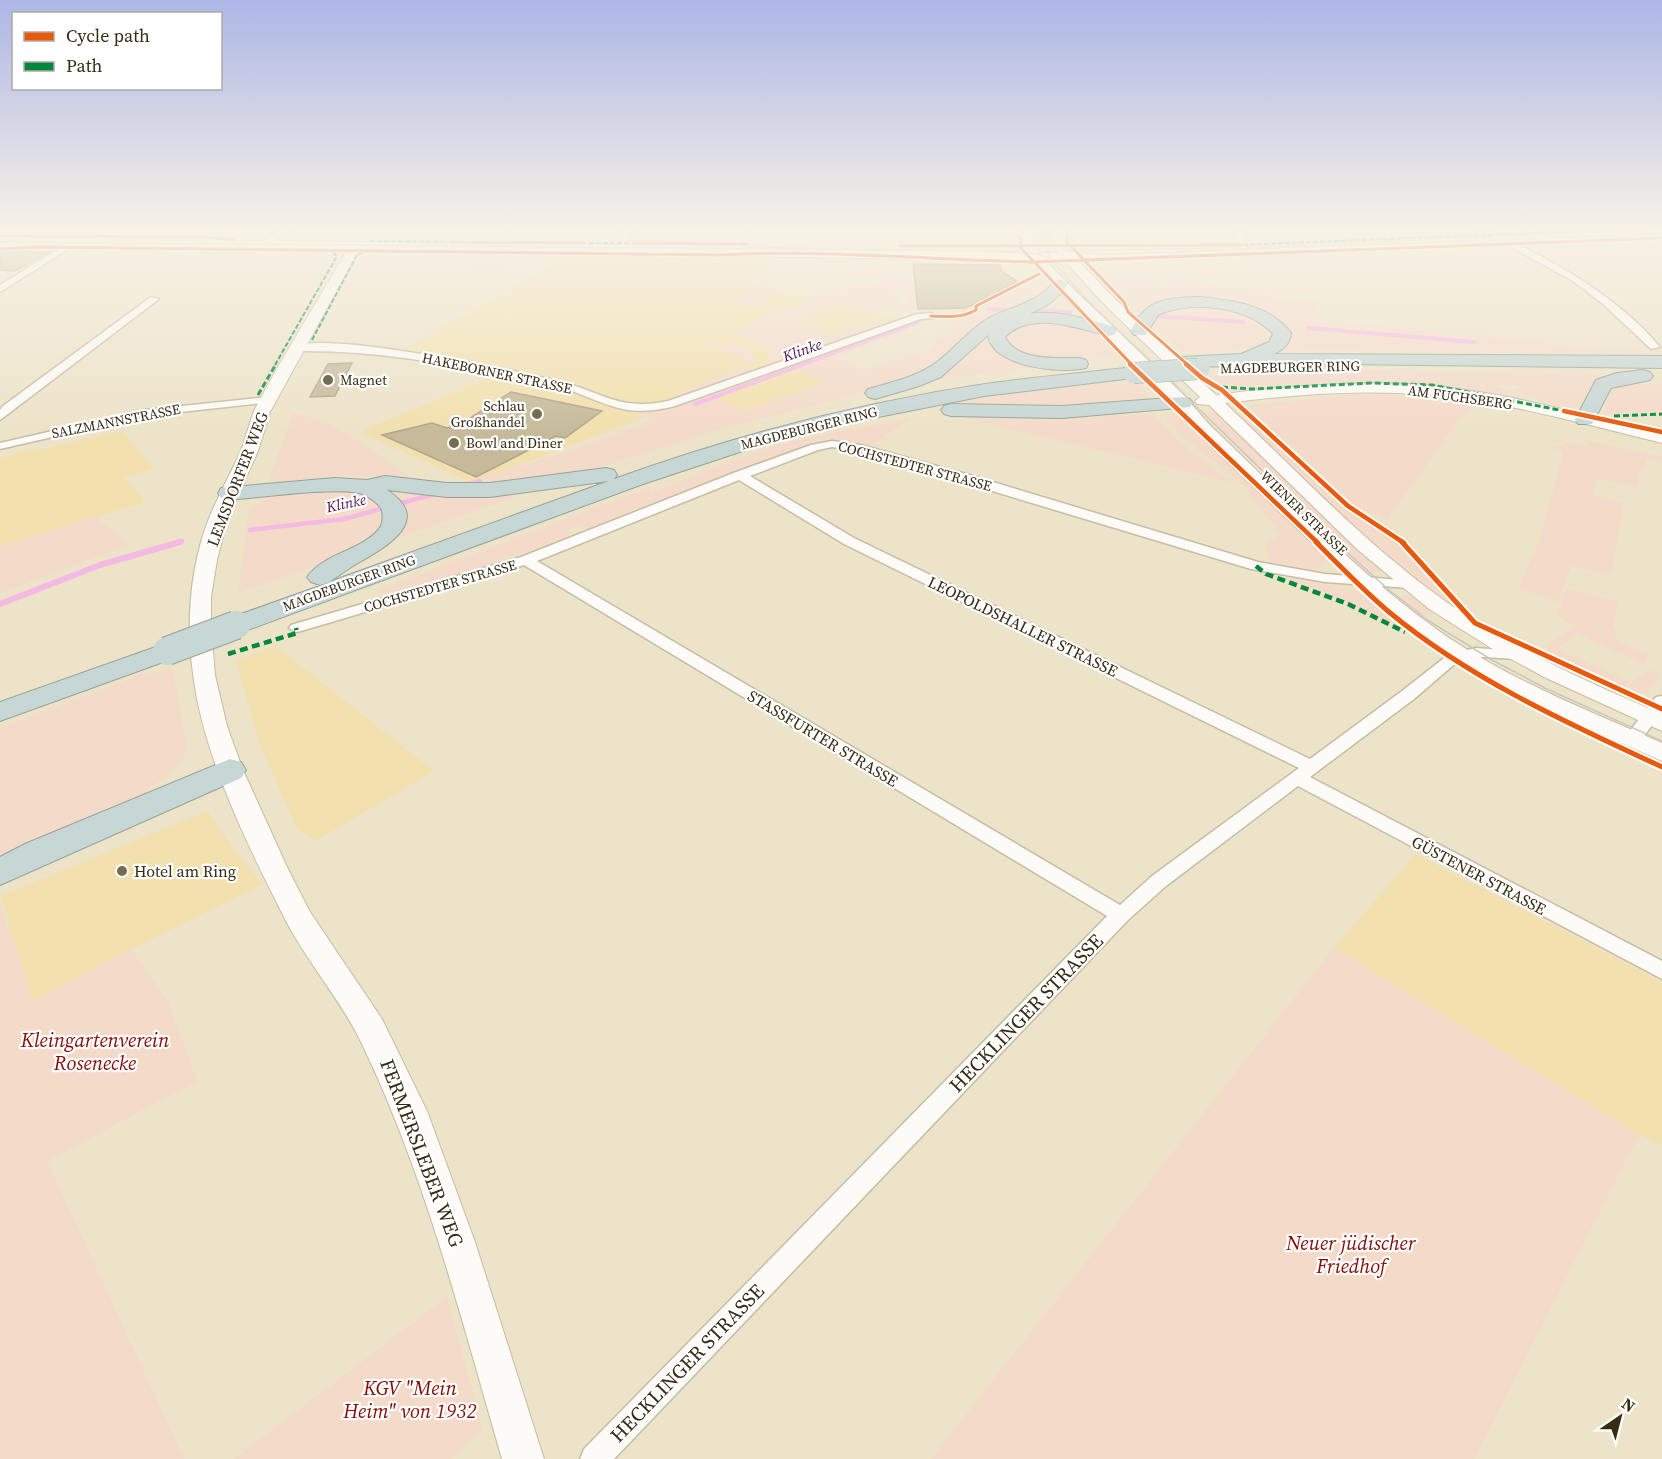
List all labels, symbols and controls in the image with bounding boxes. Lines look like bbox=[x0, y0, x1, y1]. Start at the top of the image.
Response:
legend bbox=[12, 12, 222, 90]
text: Cycle path bbox=[66, 23, 150, 48]
text: Path bbox=[66, 53, 103, 78]
water label: Klinke bbox=[779, 333, 824, 367]
street label: HAKEBORNER STRASSE bbox=[420, 347, 574, 399]
street label: MAGDEBURGER RING bbox=[1220, 356, 1361, 378]
place label: Magnet bbox=[340, 370, 387, 390]
marker: Magnet bbox=[321, 373, 335, 387]
street label: AM FUCHSBERG bbox=[1407, 380, 1514, 414]
place label: Schlau Großhandel bbox=[451, 396, 525, 432]
street label: SALZMANNSTRASSE bbox=[50, 399, 182, 443]
street label: MAGDEBURGER RING bbox=[739, 401, 880, 455]
marker: Schlau Großhandel bbox=[530, 407, 544, 421]
street label: LEMSDORFER WEG bbox=[201, 408, 273, 549]
place label: Bowl and Diner bbox=[466, 433, 563, 453]
marker: Bowl and Diner bbox=[447, 436, 461, 450]
street label: COCHSTEDTER STRASSE bbox=[836, 436, 994, 496]
street label: WIENER STRASSE bbox=[1256, 466, 1352, 560]
water label: Klinke bbox=[323, 489, 368, 518]
street label: MAGDEBURGER RING bbox=[280, 550, 419, 616]
street label: COCHSTEDTER STRASSE bbox=[361, 555, 519, 617]
street label: LEOPOLDSHALLER STRASSE bbox=[924, 570, 1122, 682]
street label: STASSFURTER STRASSE bbox=[744, 684, 903, 792]
street label: GÜSTENER STRASSE bbox=[1408, 830, 1550, 920]
place label: Hotel am Ring bbox=[134, 860, 236, 882]
marker: Hotel am Ring bbox=[115, 864, 129, 878]
street label: HECKLINGER STRASSE bbox=[943, 927, 1109, 1099]
park label: Kleingartenverein Rosenecke bbox=[20, 1026, 170, 1077]
street label: FERMERSLEBER WEG bbox=[373, 1055, 471, 1251]
park label: Neuer jüdischer Friedhof bbox=[1285, 1229, 1417, 1280]
street label: HECKLINGER STRASSE bbox=[604, 1277, 770, 1449]
park label: KGV "Mein Heim" von 1932 bbox=[342, 1374, 477, 1425]
north arrow bbox=[1590, 1387, 1650, 1447]
text: N bbox=[1618, 1392, 1640, 1417]

